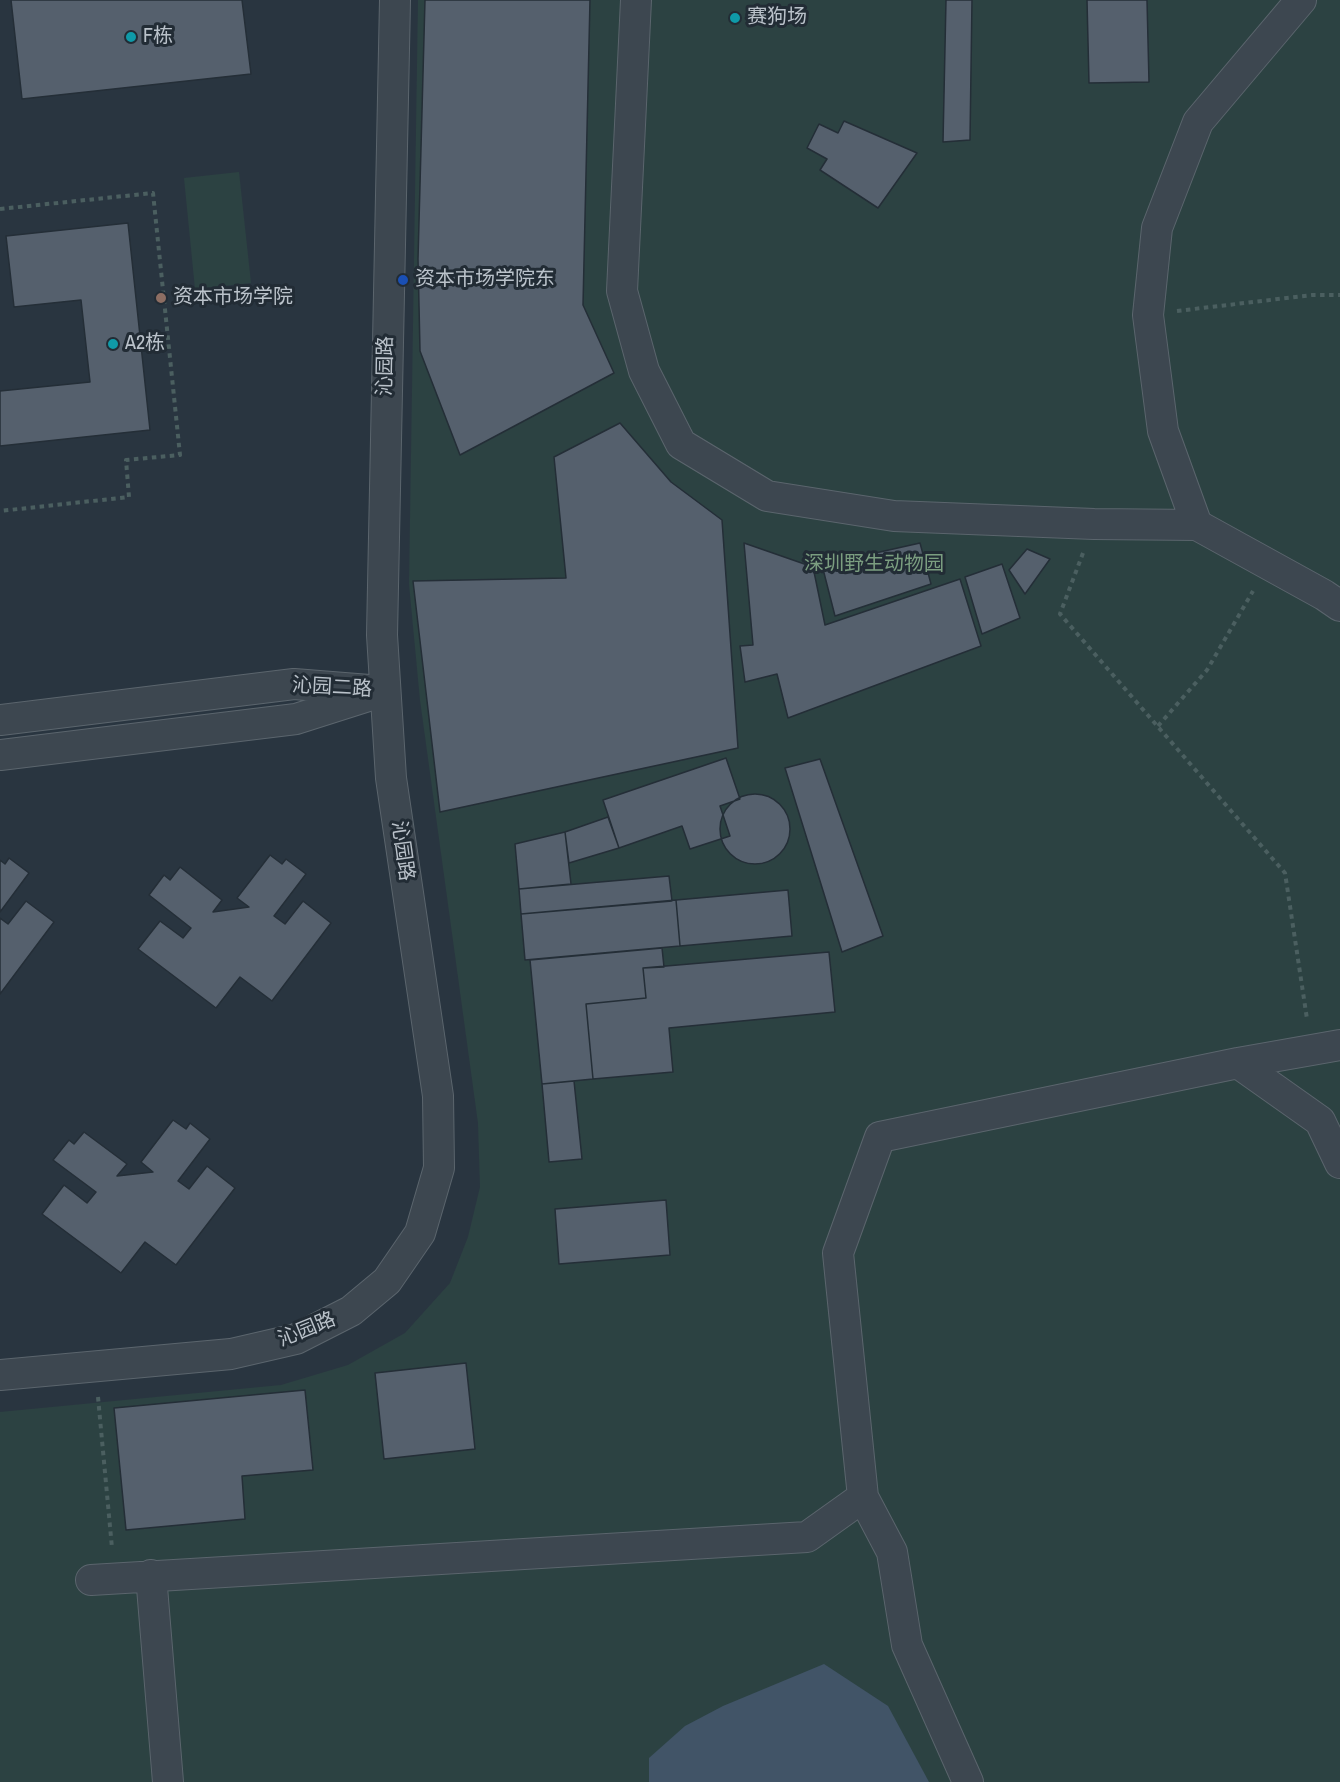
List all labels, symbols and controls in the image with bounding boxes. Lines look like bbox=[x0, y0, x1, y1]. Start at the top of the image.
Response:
place label: 赛狗场 bbox=[747, 6, 807, 30]
marker: 赛狗场 bbox=[728, 11, 742, 25]
place label: F栋 bbox=[143, 25, 173, 49]
marker: F栋 bbox=[124, 30, 138, 44]
place label: 资本市场学院东 bbox=[415, 268, 555, 292]
marker: 资本市场学院东 bbox=[396, 273, 410, 287]
place label: 资本市场学院 bbox=[173, 286, 293, 310]
marker: 资本市场学院 bbox=[154, 291, 168, 305]
place label: A2栋 bbox=[125, 332, 165, 356]
street label: 沁园路 bbox=[373, 336, 399, 396]
marker: A2栋 bbox=[106, 337, 120, 351]
park label: 深圳野生动物园 bbox=[804, 553, 944, 577]
street label: 沁园二路 bbox=[291, 674, 373, 702]
street label: 沁园路 bbox=[386, 820, 418, 882]
street label: 沁园路 bbox=[275, 1308, 339, 1352]

